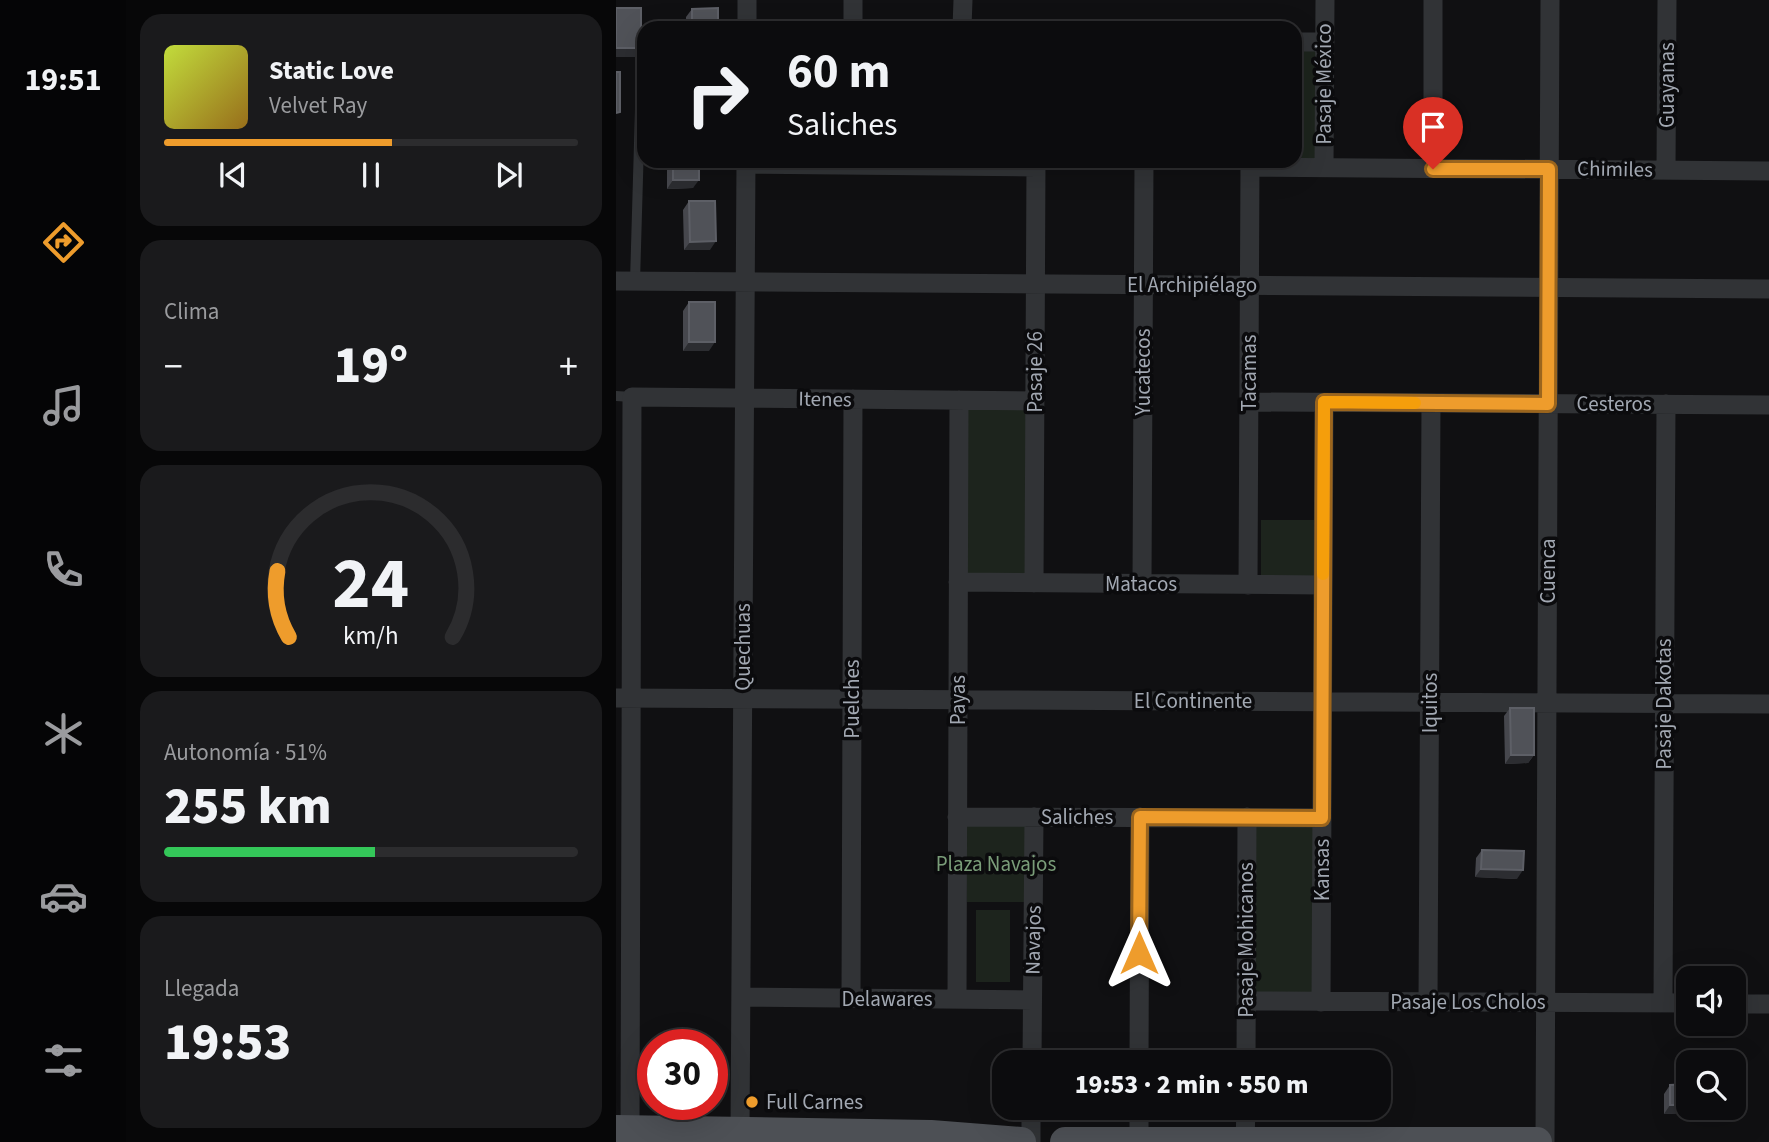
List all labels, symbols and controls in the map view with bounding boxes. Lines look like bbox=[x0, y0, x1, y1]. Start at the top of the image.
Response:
street label: Pasaje México bbox=[1309, 23, 1339, 145]
text: 60 m bbox=[787, 37, 891, 107]
street label: Guayanas bbox=[1652, 42, 1682, 128]
icon: right bbox=[672, 49, 763, 140]
text: Static Love bbox=[269, 52, 394, 89]
text: 19:51 bbox=[24, 57, 102, 103]
text: Velvet Ray bbox=[269, 89, 367, 122]
pin bbox=[1403, 97, 1463, 169]
text: Saliches bbox=[787, 102, 898, 148]
icon: arrive bbox=[1414, 108, 1452, 146]
street label: Chimiles bbox=[1577, 153, 1653, 185]
icon: previous bbox=[214, 156, 252, 194]
icon: pause bbox=[352, 156, 390, 194]
icon: next bbox=[490, 156, 528, 194]
icon: directions bbox=[39, 218, 88, 267]
street label: El Archipiélago bbox=[1127, 270, 1257, 300]
text: Clima bbox=[164, 295, 219, 328]
street label: Yucatecos bbox=[1128, 328, 1158, 416]
text: 19° bbox=[334, 329, 408, 403]
street label: Pasaje 26 bbox=[1020, 331, 1050, 413]
street label: Tacamas bbox=[1234, 334, 1264, 412]
text: − bbox=[164, 340, 183, 394]
text: + bbox=[559, 340, 578, 394]
icon: music bbox=[39, 381, 88, 430]
street label: Itenes bbox=[798, 384, 852, 414]
street label: Cesteros bbox=[1576, 389, 1652, 419]
text: 24 bbox=[333, 532, 409, 636]
street label: Cuenca bbox=[1533, 538, 1563, 604]
icon: phone bbox=[39, 545, 88, 594]
street label: Matacos bbox=[1105, 569, 1177, 599]
street label: Quechuas bbox=[728, 603, 758, 691]
text: km/h bbox=[343, 618, 399, 654]
street label: Pasaje Dakotas bbox=[1649, 638, 1679, 770]
street label: Puelches bbox=[837, 659, 867, 739]
street label: Iquitos bbox=[1415, 672, 1445, 733]
street label: Payas bbox=[943, 675, 973, 725]
street label: El Continente bbox=[1134, 686, 1252, 716]
icon: climate bbox=[39, 709, 88, 758]
text: Autonomía · 51% bbox=[164, 736, 327, 769]
text: 255 km bbox=[164, 770, 332, 844]
street label: Saliches bbox=[1041, 802, 1113, 832]
street label: Kansas bbox=[1307, 839, 1337, 901]
park label: Plaza Navajos bbox=[936, 849, 1056, 879]
street label: Pasaje Mohicanos bbox=[1231, 862, 1261, 1018]
icon: car bbox=[39, 872, 88, 921]
street label: Navajos bbox=[1017, 905, 1049, 975]
position arrow bbox=[1102, 916, 1176, 990]
map controls bbox=[1676, 966, 1746, 1120]
button: sound bbox=[1676, 966, 1746, 1036]
text: Llegada bbox=[164, 972, 239, 1005]
street label: Delawares bbox=[841, 984, 933, 1014]
street label: Pasaje Los Cholos bbox=[1390, 987, 1546, 1017]
text: 19:53 bbox=[164, 1006, 291, 1080]
speed limit sign: 30 bbox=[637, 1029, 728, 1120]
icon: filters bbox=[39, 1036, 88, 1085]
button: search bbox=[1676, 1050, 1746, 1120]
text: 19:53 · 2 min · 550 m bbox=[1075, 1066, 1308, 1103]
place label: Full Carnes bbox=[766, 1087, 863, 1117]
marker: Full Carnes bbox=[744, 1094, 760, 1110]

